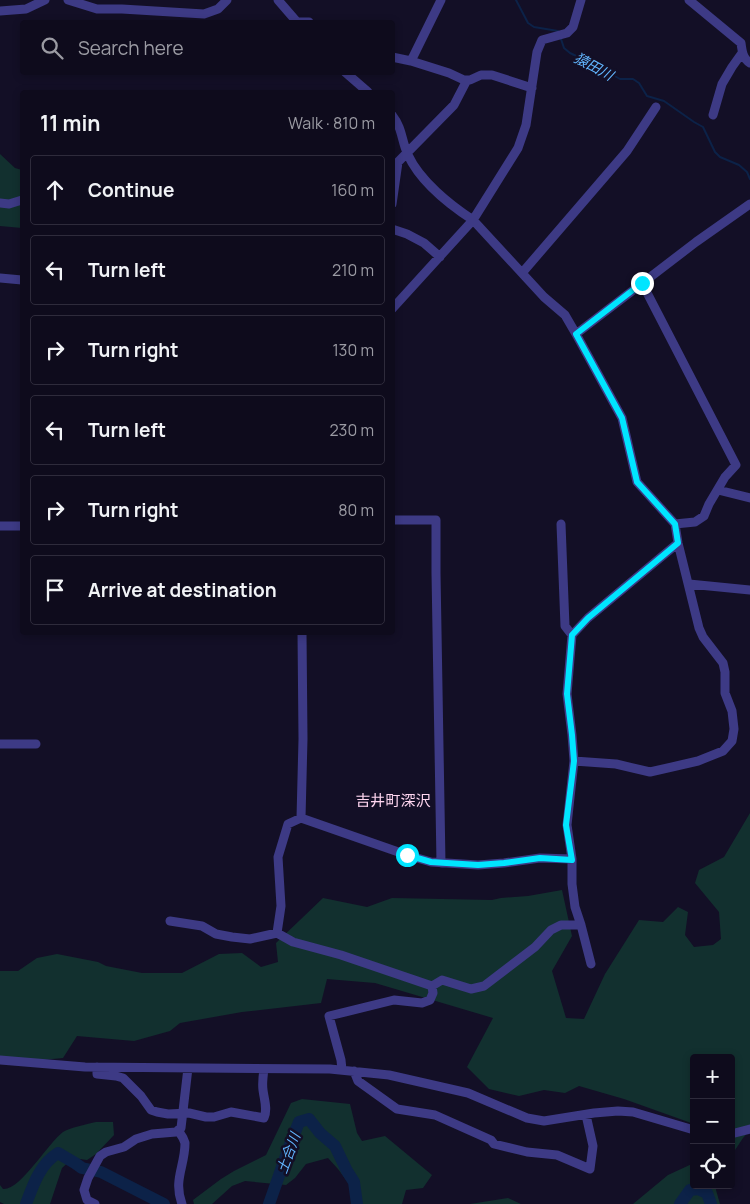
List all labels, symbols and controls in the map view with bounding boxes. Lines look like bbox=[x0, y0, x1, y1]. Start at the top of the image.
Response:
search box bbox=[20, 20, 395, 75]
icon: search bbox=[38, 34, 66, 62]
text: Search here bbox=[78, 35, 184, 61]
water label: 猿田川 bbox=[571, 48, 619, 85]
text: 11 min bbox=[40, 109, 101, 137]
text: Walk · 810 m bbox=[288, 112, 375, 134]
icon: ahead bbox=[41, 176, 69, 204]
text: Continue bbox=[88, 177, 174, 203]
text: 160 m bbox=[331, 179, 374, 201]
icon: left bbox=[41, 256, 69, 284]
text: Turn left bbox=[88, 257, 166, 283]
text: 210 m bbox=[332, 259, 374, 281]
route end bbox=[631, 272, 654, 295]
icon: right bbox=[41, 336, 69, 364]
text: Turn right bbox=[88, 337, 178, 363]
text: 130 m bbox=[332, 339, 374, 361]
icon: left bbox=[41, 416, 69, 444]
text: Turn left bbox=[88, 417, 166, 443]
text: 230 m bbox=[330, 419, 374, 441]
icon: right bbox=[41, 496, 69, 524]
text: Turn right bbox=[88, 497, 178, 523]
text: 80 m bbox=[338, 499, 374, 521]
icon: arrive bbox=[41, 576, 69, 604]
text: Arrive at destination bbox=[88, 577, 277, 603]
district label: 吉井町深沢 bbox=[355, 790, 431, 811]
route start bbox=[396, 844, 419, 867]
map controls bbox=[690, 1054, 735, 1189]
button: + bbox=[690, 1054, 735, 1099]
button: − bbox=[690, 1099, 735, 1144]
water label: 土合川 bbox=[272, 1128, 305, 1176]
button: locate bbox=[690, 1144, 735, 1189]

